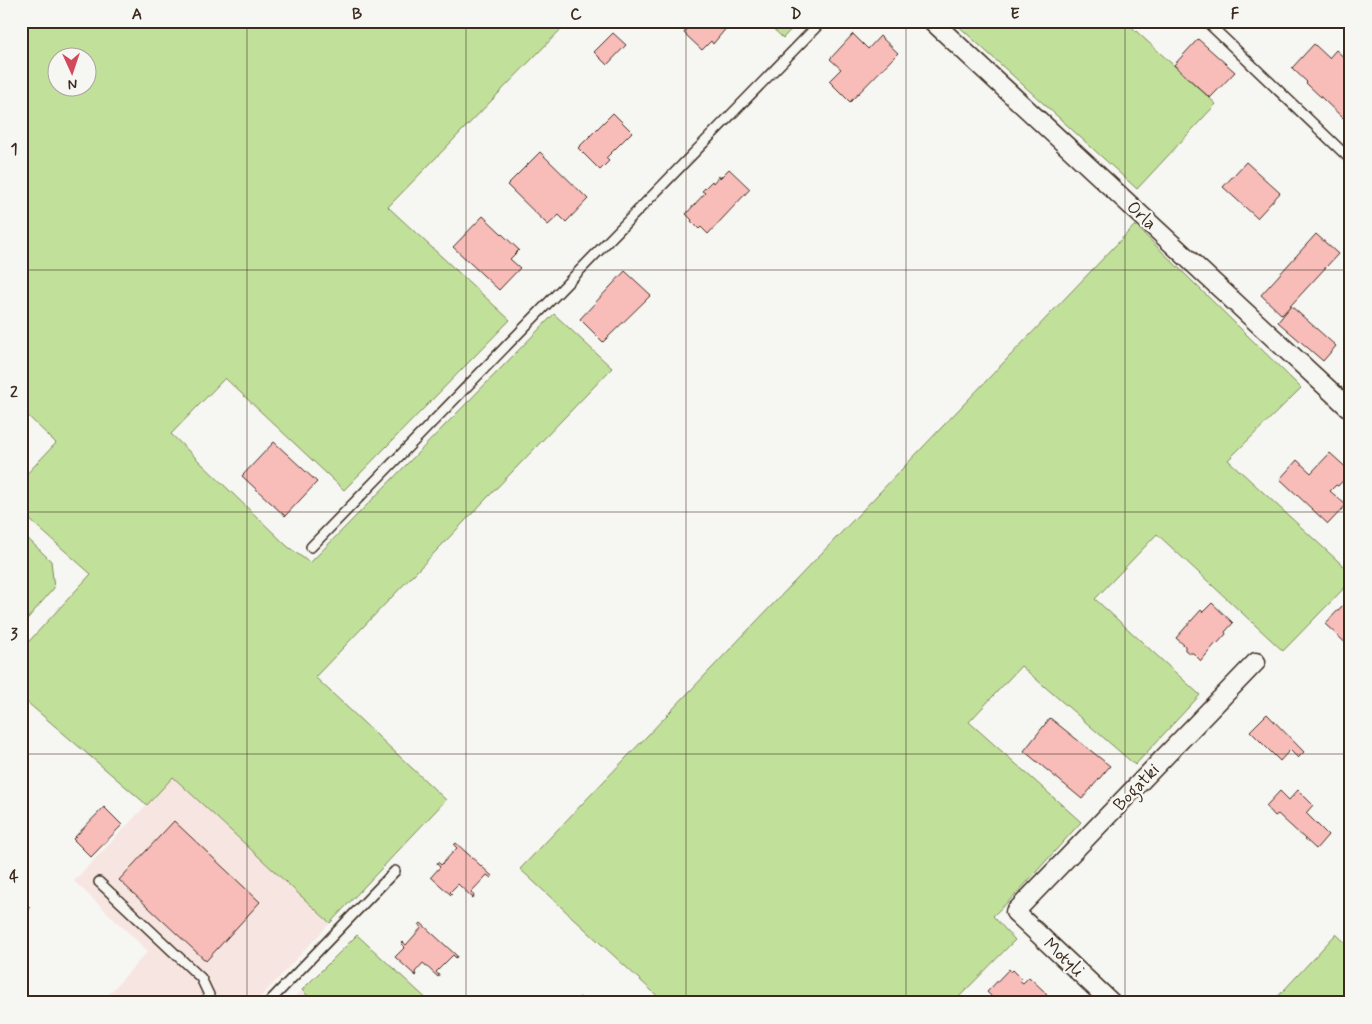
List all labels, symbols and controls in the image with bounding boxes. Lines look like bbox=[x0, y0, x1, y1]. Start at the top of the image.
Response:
text: A bbox=[132, 4, 142, 25]
text: B bbox=[352, 4, 362, 25]
text: C bbox=[570, 4, 582, 25]
text: D bbox=[790, 4, 802, 25]
text: E bbox=[1010, 4, 1020, 25]
text: F bbox=[1231, 4, 1240, 25]
north arrow bbox=[48, 48, 98, 98]
text: N bbox=[67, 75, 78, 93]
text: 1 bbox=[10, 139, 18, 160]
street label: Orla bbox=[1121, 196, 1162, 236]
text: 2 bbox=[10, 382, 18, 403]
text: 3 bbox=[10, 624, 18, 645]
street label: Bogatki bbox=[1108, 759, 1167, 818]
text: 4 bbox=[9, 866, 19, 887]
street label: Motyli bbox=[1038, 933, 1089, 983]

